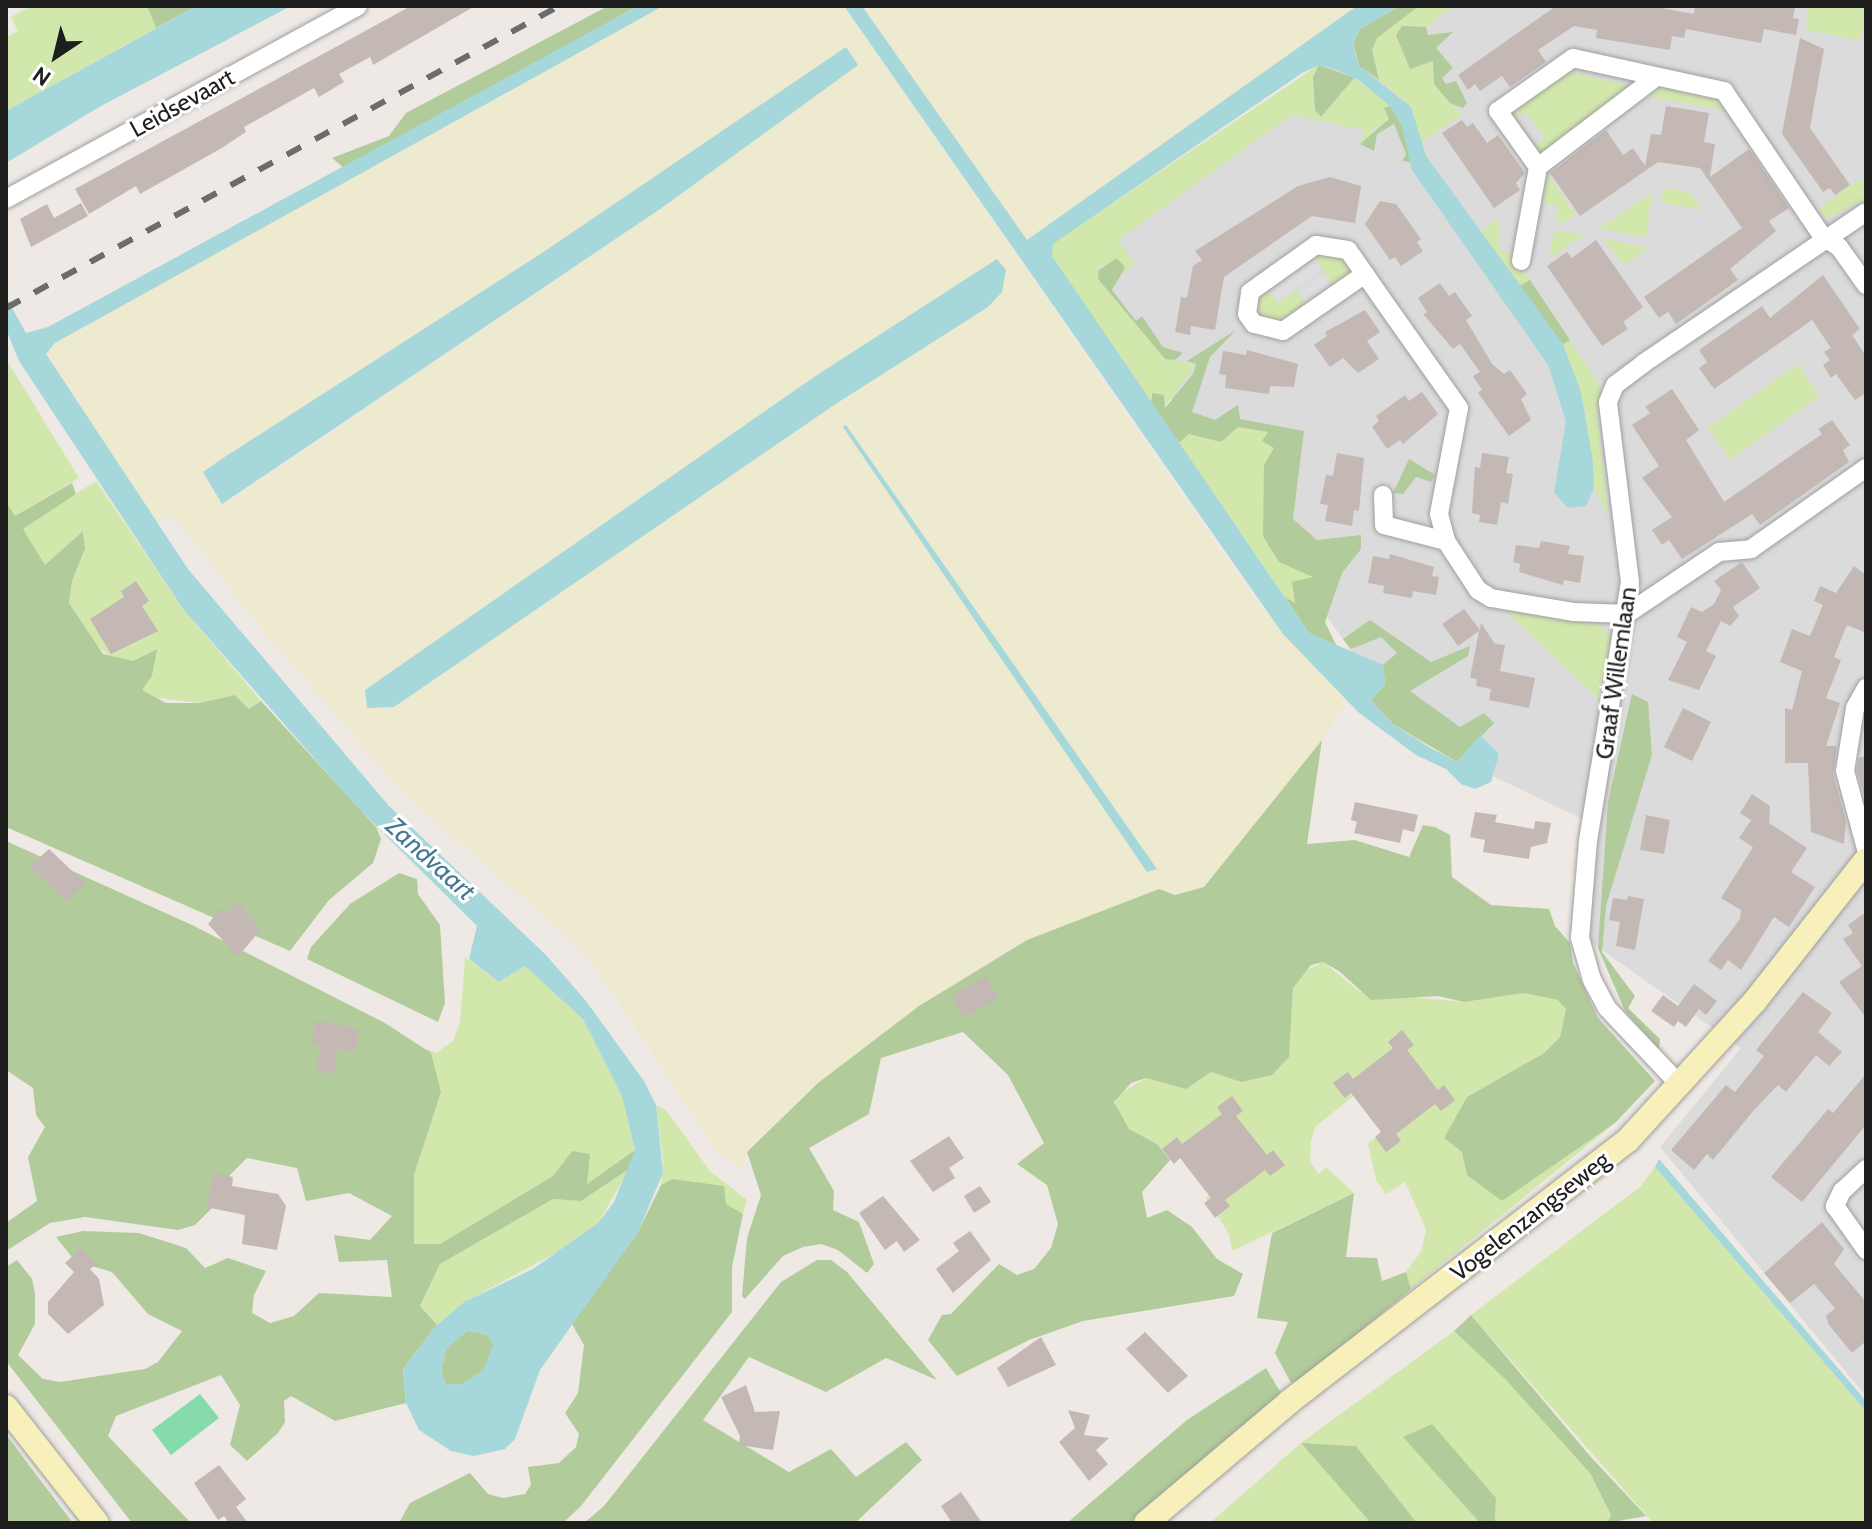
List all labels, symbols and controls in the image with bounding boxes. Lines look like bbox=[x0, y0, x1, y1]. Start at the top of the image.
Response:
north arrow bbox=[16, 16, 96, 96]
text: N bbox=[28, 61, 56, 92]
street label: Leidsevaart bbox=[125, 63, 239, 143]
street label: Graaf Willemlaan bbox=[1590, 585, 1642, 761]
water label: Zandvaart bbox=[379, 811, 481, 907]
street label: Vogelenzangseweg bbox=[1445, 1145, 1615, 1287]

